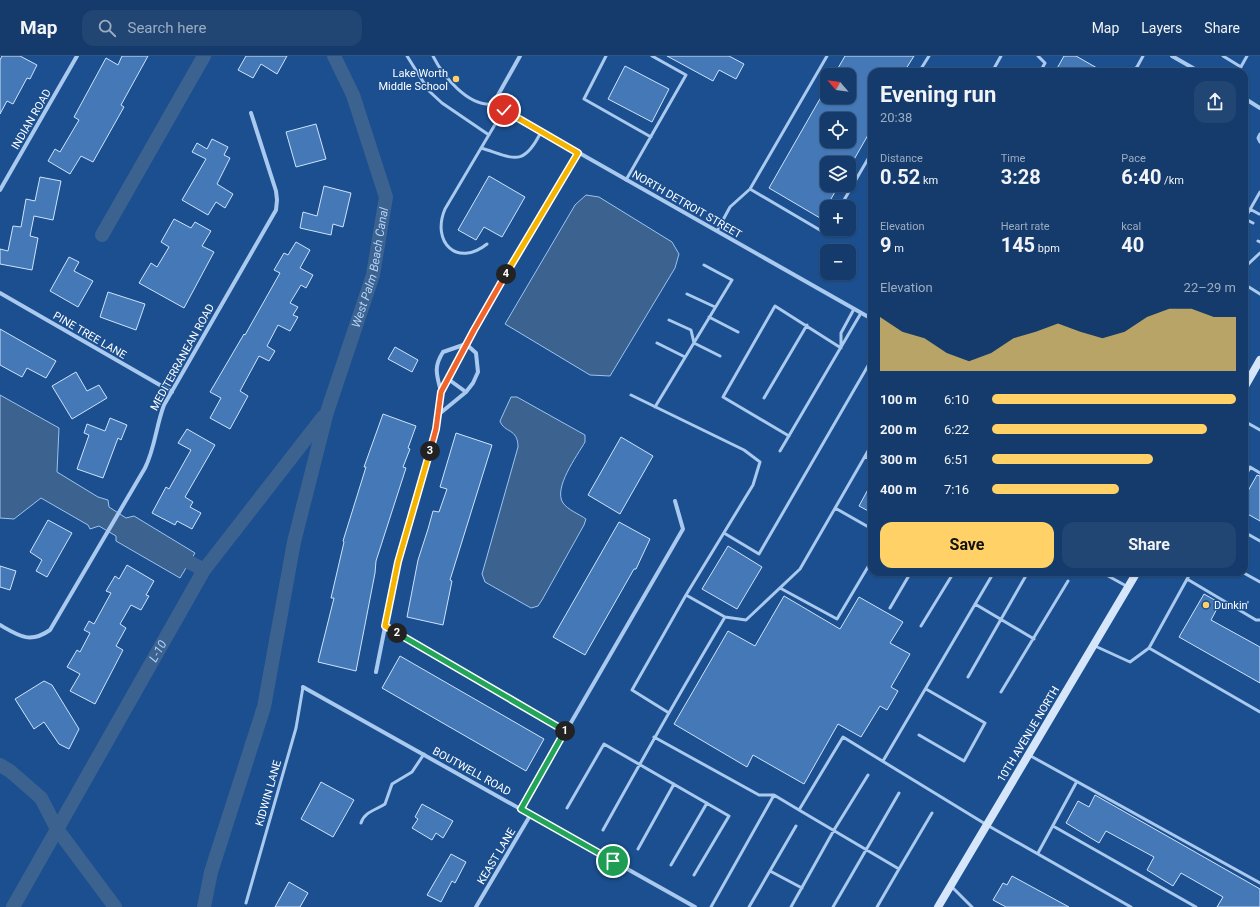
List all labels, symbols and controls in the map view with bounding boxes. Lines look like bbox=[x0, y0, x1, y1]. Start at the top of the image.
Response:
search box bbox=[82, 10, 362, 46]
text: Map bbox=[20, 16, 58, 39]
icon: search bbox=[96, 17, 118, 39]
text: Search here bbox=[128, 19, 206, 37]
text: Map bbox=[1092, 20, 1119, 36]
text: Layers bbox=[1141, 20, 1182, 36]
text: Share bbox=[1204, 20, 1240, 36]
place label: Lake Worth Middle School bbox=[379, 67, 448, 93]
north arrow bbox=[820, 68, 856, 104]
map controls bbox=[820, 68, 856, 280]
marker: Lake Worth Middle School bbox=[451, 74, 461, 84]
button: share bbox=[1194, 81, 1236, 123]
text: Evening run bbox=[880, 82, 996, 107]
street label: INDIAN ROAD bbox=[9, 87, 54, 152]
pin bbox=[487, 93, 521, 127]
icon: check bbox=[493, 99, 515, 121]
text: 20:38 bbox=[880, 110, 912, 125]
button: locate bbox=[820, 112, 856, 148]
text: Distance bbox=[880, 152, 923, 165]
text: Time bbox=[1001, 152, 1025, 165]
text: Pace bbox=[1121, 152, 1146, 165]
button: layers bbox=[820, 156, 856, 192]
text: 0.52 bbox=[880, 165, 920, 189]
text: 3:28 bbox=[1001, 165, 1041, 189]
text: 6:40 bbox=[1121, 165, 1161, 189]
street label: NORTH DETROIT STREET bbox=[630, 168, 744, 241]
text: km bbox=[920, 174, 938, 187]
text: /km bbox=[1161, 174, 1184, 187]
button: + bbox=[820, 200, 856, 236]
water label: West Palm Beach Canal bbox=[349, 206, 391, 329]
text: Elevation bbox=[880, 220, 925, 233]
text: Heart rate bbox=[1001, 220, 1050, 233]
text: kcal bbox=[1121, 220, 1141, 233]
text: 9 bbox=[880, 233, 891, 257]
text: 145 bbox=[1001, 233, 1035, 257]
text: 40 bbox=[1121, 233, 1144, 257]
text: m bbox=[891, 242, 904, 255]
text: bpm bbox=[1035, 242, 1060, 255]
button: − bbox=[820, 244, 856, 280]
pin: 4 bbox=[496, 264, 516, 284]
text: 4 bbox=[503, 267, 509, 280]
text: Elevation bbox=[880, 280, 933, 295]
text: 22–29 m bbox=[1184, 280, 1236, 295]
street label: MEDITERRANEAN ROAD bbox=[148, 302, 217, 413]
street label: PINE TREE LANE bbox=[51, 309, 129, 362]
text: 100 m bbox=[880, 392, 917, 407]
text: 6:10 bbox=[944, 392, 969, 407]
text: 200 m bbox=[880, 422, 917, 437]
text: 6:22 bbox=[944, 422, 969, 437]
pin: 3 bbox=[420, 441, 440, 461]
text: 3 bbox=[427, 444, 433, 457]
text: 300 m bbox=[880, 452, 917, 467]
text: 6:51 bbox=[944, 452, 969, 467]
text: 400 m bbox=[880, 482, 917, 497]
text: 7:16 bbox=[944, 482, 969, 497]
button: Save bbox=[880, 522, 1054, 568]
button: Share bbox=[1062, 522, 1236, 568]
place label: Dunkin' bbox=[1214, 599, 1249, 612]
marker: Dunkin' bbox=[1201, 600, 1211, 610]
pin: 2 bbox=[387, 623, 407, 643]
text: 2 bbox=[394, 626, 400, 639]
water label: L-10 bbox=[146, 638, 170, 665]
street label: 10TH AVENUE NORTH bbox=[995, 684, 1062, 785]
pin: 1 bbox=[555, 721, 575, 741]
text: 1 bbox=[562, 724, 568, 737]
street label: BOUTWELL ROAD bbox=[430, 745, 513, 798]
street label: KIDWIN LANE bbox=[253, 759, 284, 827]
street label: KEAST LANE bbox=[475, 826, 518, 887]
pin bbox=[596, 844, 630, 878]
icon: arrive bbox=[602, 850, 624, 872]

